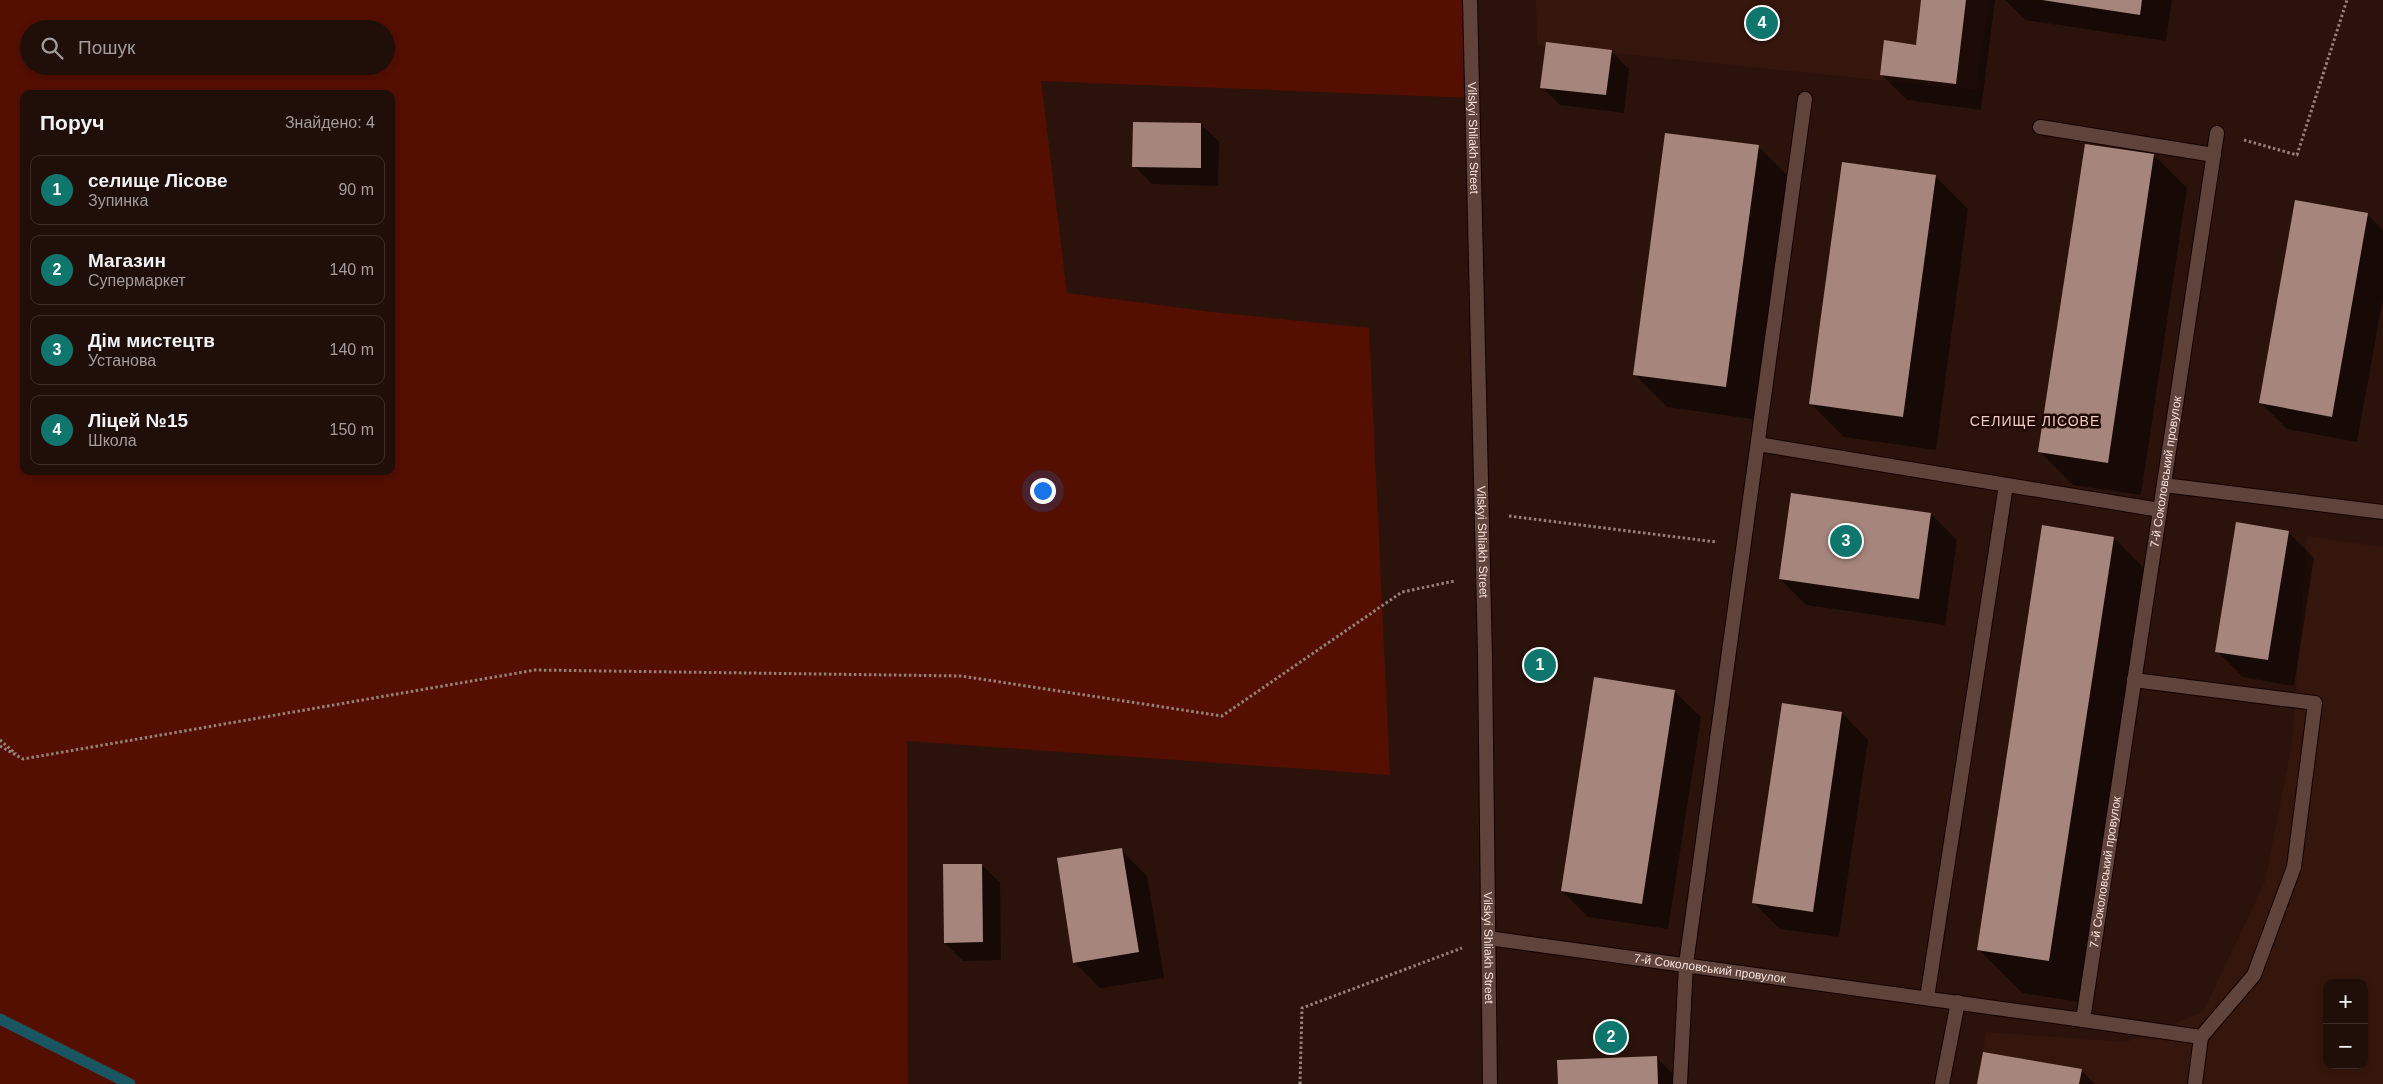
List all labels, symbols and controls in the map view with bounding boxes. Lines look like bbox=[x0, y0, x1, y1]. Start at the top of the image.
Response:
pin: 4 bbox=[1746, 4, 1778, 42]
search box bbox=[20, 20, 395, 75]
icon: search bbox=[38, 34, 66, 62]
text: Пошук bbox=[78, 37, 135, 58]
street label: Vilskyi Shliakh Street bbox=[1465, 82, 1481, 195]
text: Поруч bbox=[40, 111, 104, 134]
text: Знайдено: 4 bbox=[285, 114, 375, 131]
text: селище Лісове bbox=[88, 170, 228, 191]
text: 1 bbox=[53, 181, 61, 198]
text: 90 m bbox=[338, 181, 374, 198]
text: Зупинка bbox=[88, 192, 148, 209]
text: Магазин bbox=[88, 250, 166, 271]
text: 2 bbox=[53, 261, 61, 278]
text: 140 m bbox=[330, 261, 374, 278]
text: Супермаркет bbox=[88, 272, 186, 289]
text: Дім мистецтв bbox=[88, 330, 215, 351]
text: 3 bbox=[53, 341, 61, 358]
text: 140 m bbox=[330, 341, 374, 358]
text: Установа bbox=[88, 352, 156, 369]
street label: 7-й Соколовський провулок bbox=[2147, 394, 2184, 549]
text: Ліцей №15 bbox=[88, 410, 188, 431]
district label: СЕЛИЩЕ ЛІСОВЕ bbox=[1970, 413, 2100, 429]
text: 4 bbox=[53, 421, 61, 438]
text: 150 m bbox=[330, 421, 374, 438]
text: Школа bbox=[88, 432, 137, 449]
your location bbox=[1030, 478, 1056, 504]
street label: Vilskyi Shliakh Street bbox=[1474, 486, 1491, 599]
pin: 3 bbox=[1830, 522, 1862, 560]
pin: 1 bbox=[1524, 646, 1556, 684]
street label: 7-й Соколовський провулок bbox=[2087, 795, 2124, 949]
street label: Vilskyi Shliakh Street bbox=[1481, 892, 1496, 1005]
street label: 7-й Соколовський провулок bbox=[1633, 951, 1787, 986]
map controls bbox=[2323, 979, 2368, 1069]
button: + bbox=[2323, 979, 2368, 1024]
pin: 2 bbox=[1595, 1018, 1627, 1056]
button: − bbox=[2323, 1024, 2368, 1069]

